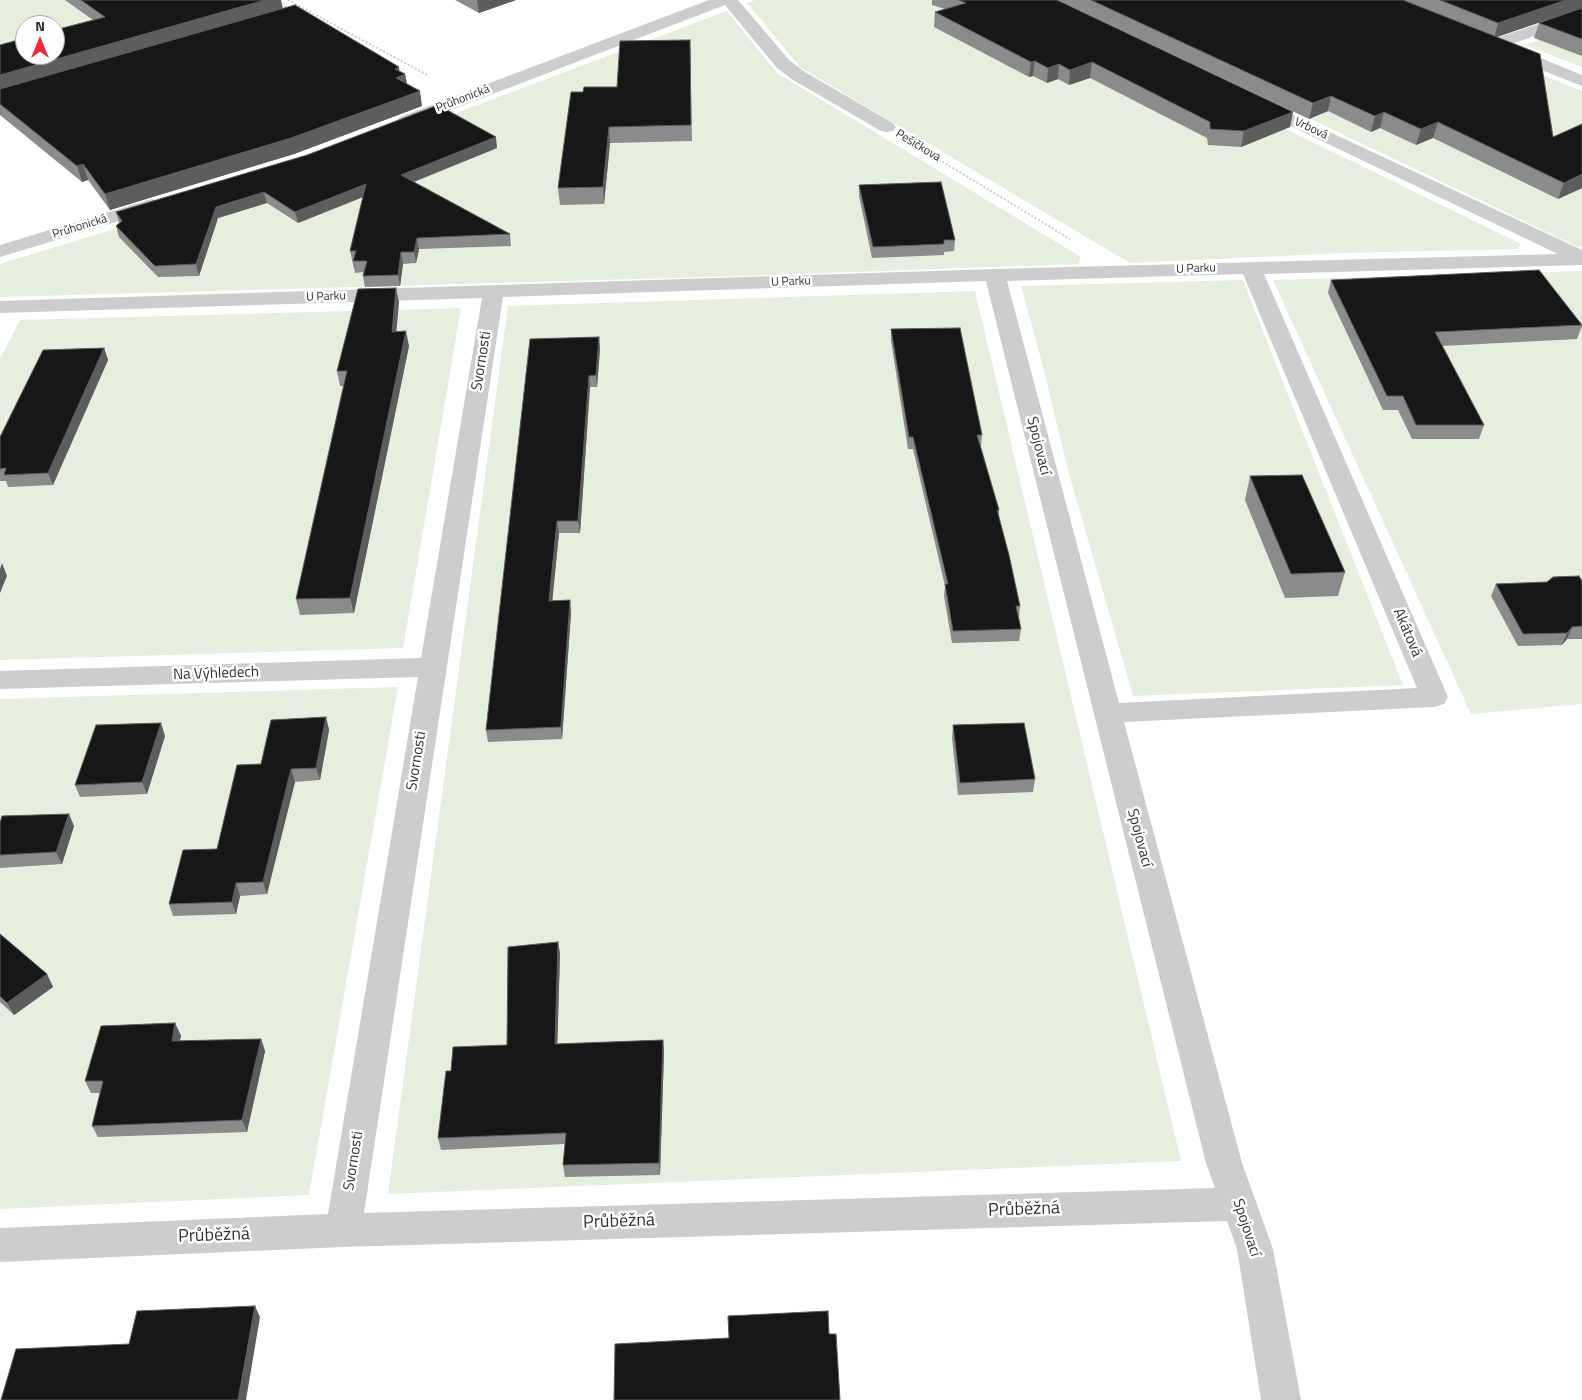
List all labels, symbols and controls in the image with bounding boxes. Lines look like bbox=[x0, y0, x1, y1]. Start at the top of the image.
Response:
north arrow bbox=[15, 15, 65, 65]
text: N bbox=[35, 15, 45, 36]
street label: Průhonická bbox=[434, 82, 492, 116]
street label: Vrbová bbox=[1292, 115, 1330, 143]
street label: Pešičkova bbox=[893, 127, 943, 165]
street label: Průhonická bbox=[51, 212, 109, 242]
street label: U Parku bbox=[1176, 261, 1216, 277]
street label: U Parku bbox=[771, 274, 811, 290]
street label: U Parku bbox=[306, 289, 346, 305]
street label: Svornosti bbox=[468, 330, 496, 392]
street label: Spojovací bbox=[1022, 415, 1054, 477]
street label: Akátová bbox=[1389, 606, 1425, 660]
street label: Na Výhledech bbox=[173, 664, 259, 684]
street label: Svornosti bbox=[403, 730, 431, 792]
street label: Spojovací bbox=[1123, 807, 1155, 869]
street label: Svornosti bbox=[340, 1130, 368, 1192]
street label: Spojovací bbox=[1228, 1197, 1264, 1259]
street label: Průběžná bbox=[988, 1198, 1060, 1222]
street label: Průběžná bbox=[583, 1210, 655, 1234]
street label: Průběžná bbox=[178, 1224, 250, 1248]

